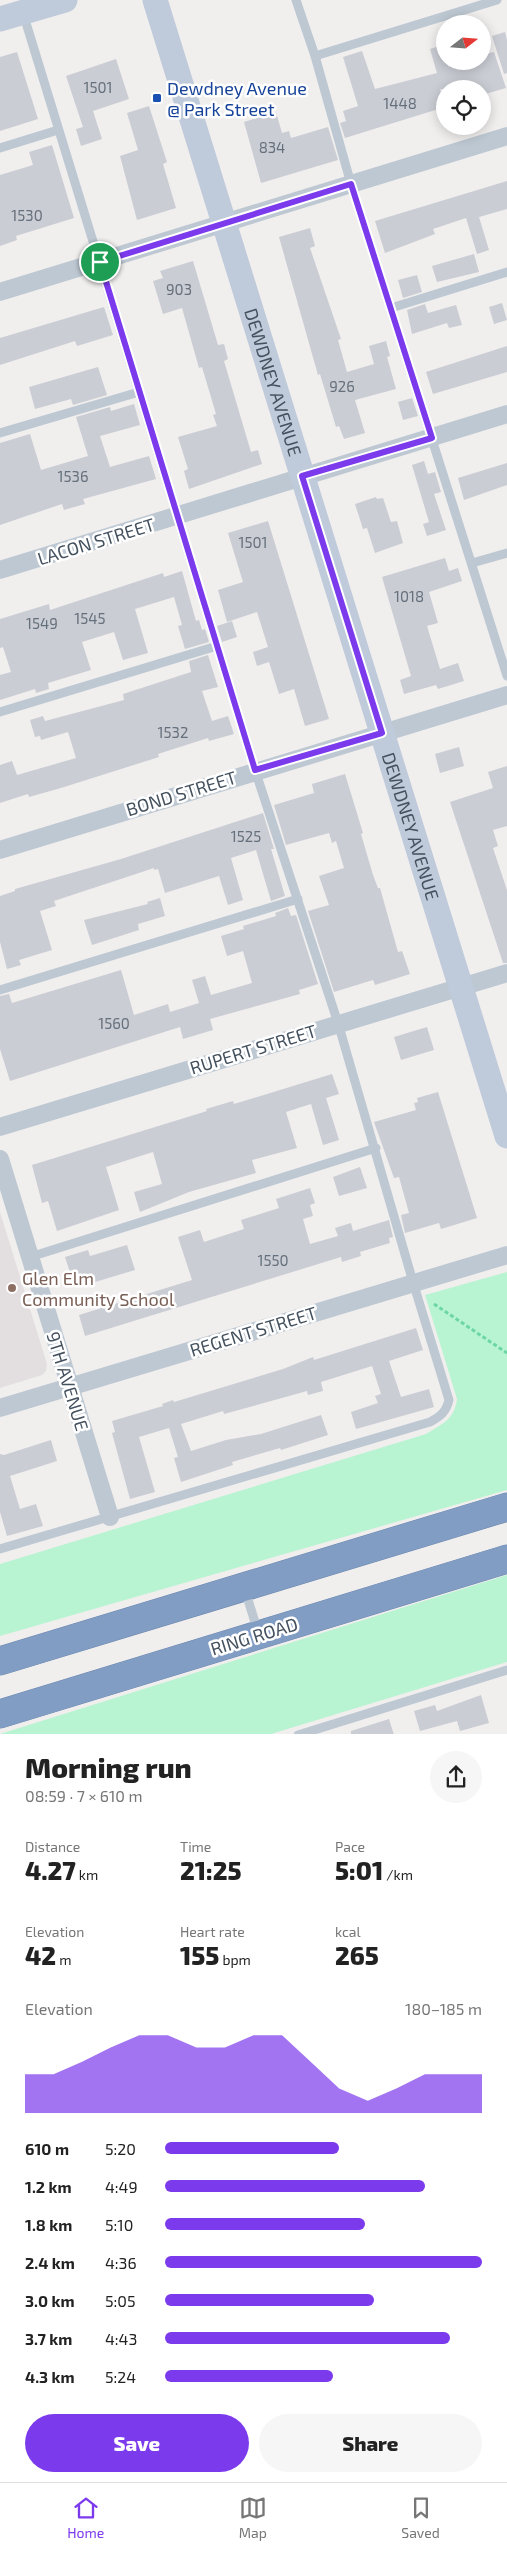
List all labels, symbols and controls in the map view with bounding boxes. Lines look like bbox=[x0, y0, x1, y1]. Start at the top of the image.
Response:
north arrow bbox=[436, 15, 491, 70]
map controls bbox=[436, 15, 491, 135]
place label: Dewdney Avenue @ Park Street bbox=[167, 77, 307, 120]
house number: 1501 bbox=[83, 78, 113, 96]
button: locate bbox=[436, 80, 491, 135]
marker: Dewdney Avenue @ Park Street bbox=[151, 92, 163, 104]
house number: 1448 bbox=[383, 94, 417, 112]
house number: 834 bbox=[259, 138, 285, 156]
house number: 1530 bbox=[11, 206, 43, 224]
pin bbox=[79, 241, 121, 283]
icon: arrive bbox=[86, 248, 114, 276]
house number: 903 bbox=[166, 280, 192, 298]
street label: DEWDNEY AVENUE bbox=[240, 305, 307, 459]
house number: 926 bbox=[329, 377, 355, 395]
house number: 1536 bbox=[58, 467, 88, 485]
street label: LACON STREET bbox=[35, 513, 158, 569]
house number: 1501 bbox=[238, 533, 268, 551]
house number: 1018 bbox=[394, 587, 424, 605]
house number: 1545 bbox=[74, 609, 106, 627]
house number: 1549 bbox=[26, 614, 58, 632]
house number: 1532 bbox=[158, 723, 188, 741]
street label: DEWDNEY AVENUE bbox=[378, 750, 444, 903]
street label: BOND STREET bbox=[123, 766, 239, 820]
house number: 1525 bbox=[231, 827, 261, 845]
house number: 1560 bbox=[98, 1014, 130, 1032]
street label: RUPERT STREET bbox=[187, 1019, 319, 1079]
house number: 1550 bbox=[257, 1251, 289, 1269]
place label: Glen Elm Community School bbox=[22, 1267, 175, 1310]
marker: Glen Elm Community School bbox=[6, 1282, 18, 1294]
street label: REGENT STREET bbox=[187, 1301, 320, 1361]
street label: 9TH AVENUE bbox=[42, 1329, 94, 1433]
street label: RING ROAD bbox=[208, 1612, 300, 1660]
text: Morning run bbox=[25, 1750, 192, 1784]
button: share bbox=[430, 1751, 482, 1803]
text: 08:59 · 7 × 610 m bbox=[25, 1786, 143, 1805]
text: Distance bbox=[25, 1838, 80, 1855]
text: Time bbox=[180, 1838, 211, 1855]
text: Pace bbox=[335, 1838, 365, 1855]
text: 4.27 bbox=[25, 1855, 76, 1885]
text: 21:25 bbox=[180, 1855, 242, 1885]
text: 5:01 bbox=[335, 1855, 383, 1885]
text: km bbox=[76, 1866, 98, 1883]
text: /km bbox=[383, 1866, 413, 1883]
text: Elevation bbox=[25, 1923, 84, 1940]
text: Heart rate bbox=[180, 1923, 245, 1940]
text: kcal bbox=[335, 1923, 361, 1940]
text: 42 bbox=[25, 1940, 56, 1970]
text: 155 bbox=[180, 1940, 219, 1970]
text: 265 bbox=[335, 1940, 379, 1970]
text: m bbox=[56, 1951, 71, 1968]
text: bpm bbox=[219, 1951, 251, 1968]
text: Elevation bbox=[25, 1999, 93, 2018]
text: 180–185 m bbox=[405, 1999, 482, 2018]
text: 610 m bbox=[25, 2139, 69, 2158]
text: 5:20 bbox=[105, 2139, 136, 2158]
text: 1.2 km bbox=[25, 2177, 72, 2196]
text: 4:49 bbox=[105, 2177, 138, 2196]
text: 1.8 km bbox=[25, 2215, 72, 2234]
text: 5:10 bbox=[105, 2215, 133, 2234]
text: 2.4 km bbox=[25, 2253, 75, 2272]
text: 4:36 bbox=[105, 2253, 137, 2272]
text: 3.0 km bbox=[25, 2291, 75, 2310]
text: 5:05 bbox=[105, 2291, 136, 2310]
text: 3.7 km bbox=[25, 2329, 72, 2348]
text: 4:43 bbox=[105, 2329, 137, 2348]
text: 4.3 km bbox=[25, 2367, 75, 2386]
text: 5:24 bbox=[105, 2367, 136, 2386]
button: Save bbox=[25, 2414, 249, 2472]
button: Share bbox=[259, 2414, 482, 2472]
tab: Home bbox=[67, 2494, 104, 2541]
tab: Map bbox=[239, 2494, 267, 2541]
tab: Saved bbox=[401, 2494, 440, 2541]

